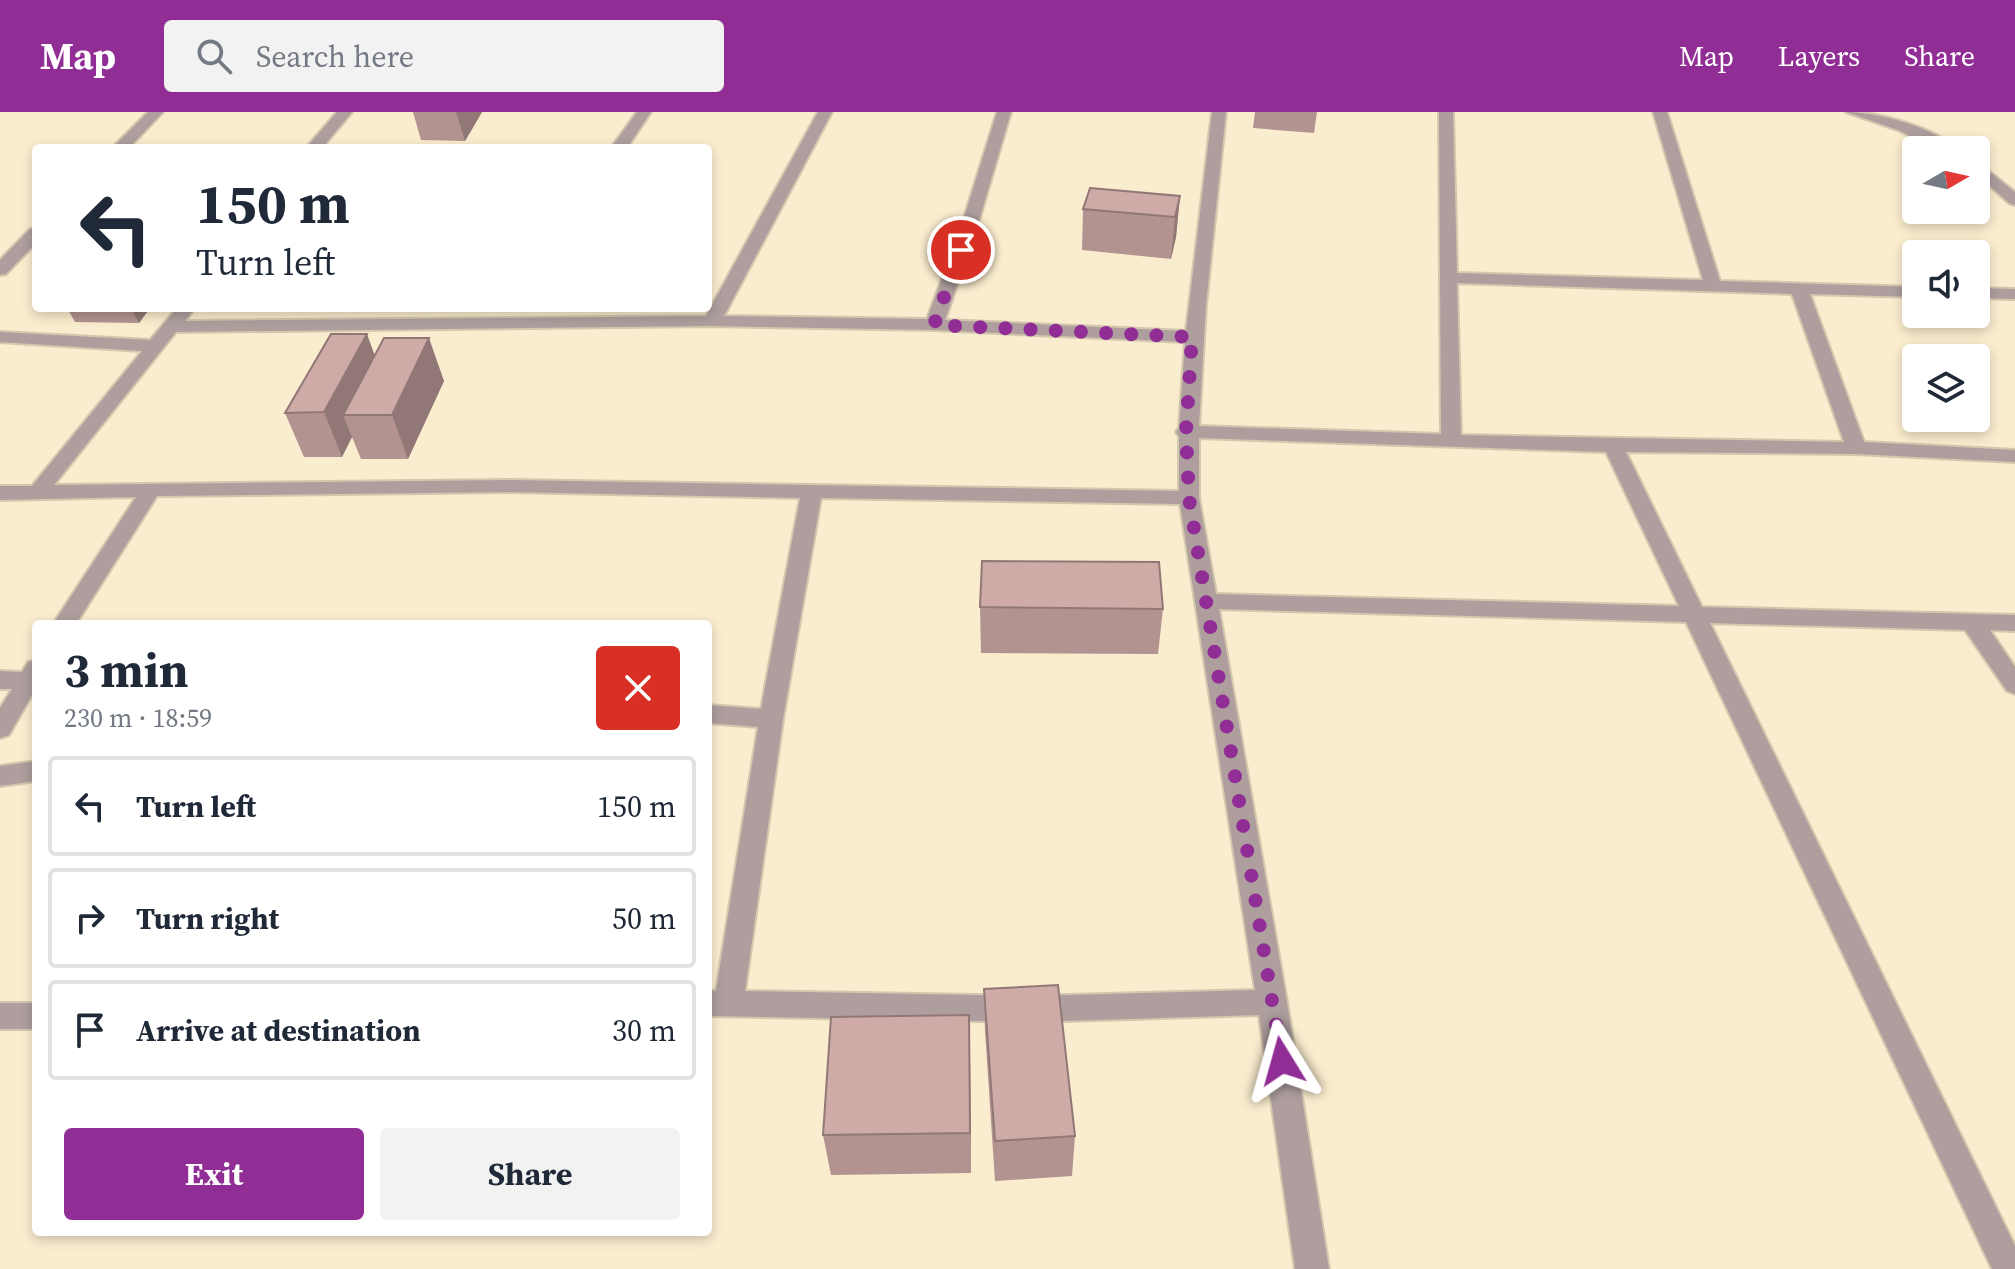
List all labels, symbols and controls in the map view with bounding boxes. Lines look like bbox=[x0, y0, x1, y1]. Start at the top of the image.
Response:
search box bbox=[164, 20, 724, 92]
text: Map bbox=[40, 30, 116, 82]
icon: search bbox=[192, 34, 236, 78]
text: Search here bbox=[256, 36, 414, 77]
text: Map bbox=[1679, 37, 1734, 75]
text: Layers bbox=[1778, 37, 1860, 75]
text: Share bbox=[1904, 37, 1975, 75]
north arrow bbox=[1902, 136, 1990, 224]
map controls bbox=[1902, 136, 1990, 432]
text: 150 m bbox=[196, 165, 350, 242]
icon: left bbox=[64, 176, 168, 280]
pin bbox=[927, 216, 995, 284]
icon: arrive bbox=[939, 228, 983, 272]
text: Turn left bbox=[196, 238, 335, 287]
button: sound bbox=[1902, 240, 1990, 328]
button: layers bbox=[1902, 344, 1990, 432]
text: 3 min bbox=[64, 637, 189, 703]
button: close bbox=[596, 646, 680, 730]
text: 230 m · 18:59 bbox=[64, 700, 212, 736]
icon: left bbox=[68, 784, 112, 828]
text: Turn left bbox=[136, 786, 256, 827]
text: 150 m bbox=[597, 786, 676, 827]
icon: right bbox=[68, 896, 112, 940]
text: Turn right bbox=[136, 898, 279, 939]
text: 50 m bbox=[612, 898, 676, 939]
icon: arrive bbox=[68, 1008, 112, 1052]
text: Arrive at destination bbox=[136, 1010, 421, 1051]
text: 30 m bbox=[612, 1010, 676, 1051]
position arrow bbox=[1240, 1019, 1324, 1103]
button: Exit bbox=[64, 1128, 364, 1220]
button: Share bbox=[380, 1128, 680, 1220]

